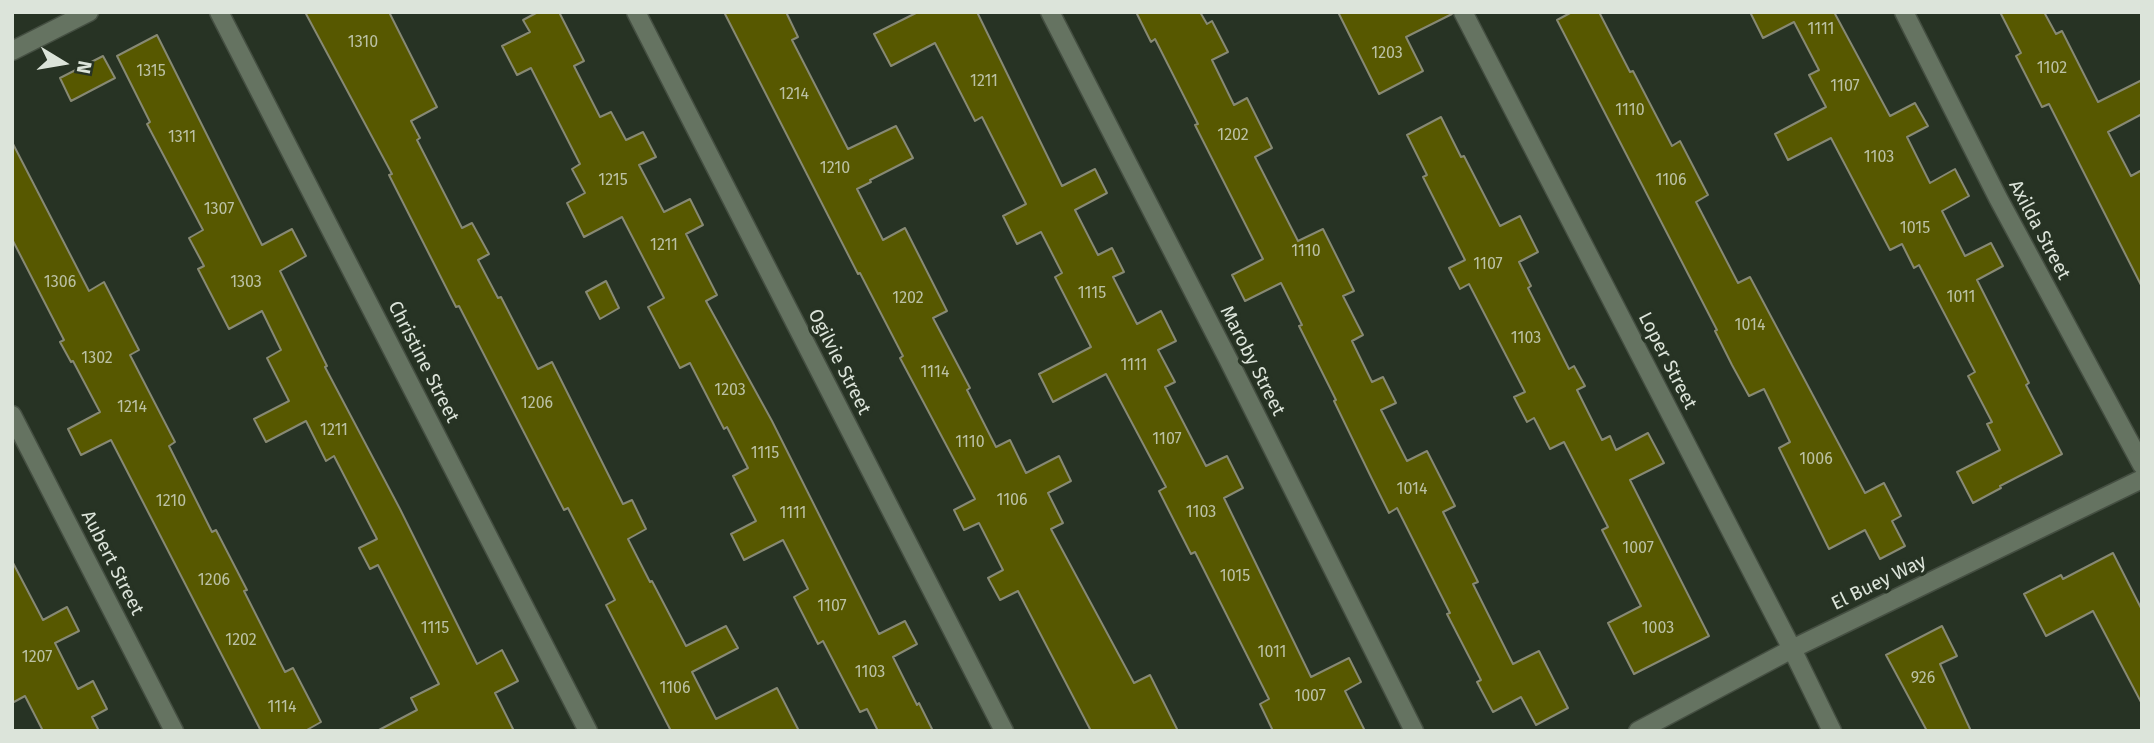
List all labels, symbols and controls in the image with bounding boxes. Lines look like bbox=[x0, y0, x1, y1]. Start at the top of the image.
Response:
house number: 1111 bbox=[1807, 20, 1835, 40]
north arrow bbox=[28, 28, 98, 98]
house number: 1310 bbox=[348, 33, 378, 53]
house number: 1203 bbox=[1371, 44, 1403, 64]
text: N bbox=[72, 59, 97, 75]
house number: 1102 bbox=[2037, 59, 2067, 79]
house number: 1315 bbox=[136, 62, 166, 82]
house number: 1211 bbox=[970, 72, 998, 92]
house number: 1107 bbox=[1830, 77, 1860, 97]
house number: 1214 bbox=[779, 85, 809, 105]
house number: 1110 bbox=[1615, 101, 1645, 121]
house number: 1202 bbox=[1217, 126, 1249, 146]
house number: 1311 bbox=[168, 128, 196, 148]
house number: 1103 bbox=[1864, 148, 1894, 168]
house number: 1210 bbox=[820, 159, 850, 179]
house number: 1215 bbox=[598, 171, 628, 191]
house number: 1106 bbox=[1655, 171, 1687, 191]
street label: Axilda Street bbox=[2003, 176, 2075, 284]
house number: 1307 bbox=[204, 200, 234, 220]
house number: 1015 bbox=[1900, 219, 1930, 239]
house number: 1211 bbox=[650, 236, 678, 256]
house number: 1110 bbox=[1291, 242, 1321, 262]
house number: 1107 bbox=[1473, 255, 1503, 275]
house number: 1306 bbox=[44, 273, 76, 293]
house number: 1303 bbox=[230, 273, 262, 293]
house number: 1115 bbox=[1078, 284, 1106, 304]
house number: 1011 bbox=[1946, 288, 1976, 308]
house number: 1202 bbox=[892, 289, 924, 309]
street label: Christine Street bbox=[383, 297, 463, 427]
street label: Maroby Street bbox=[1215, 302, 1289, 420]
street label: Ogilvie Street bbox=[803, 305, 875, 419]
street label: Loper Street bbox=[1633, 309, 1701, 413]
house number: 1014 bbox=[1735, 316, 1765, 336]
house number: 1103 bbox=[1511, 329, 1541, 349]
house number: 1302 bbox=[81, 349, 113, 369]
house number: 1111 bbox=[1120, 356, 1148, 376]
house number: 1114 bbox=[921, 363, 949, 383]
house number: 1203 bbox=[714, 381, 746, 401]
house number: 1206 bbox=[521, 394, 553, 414]
house number: 1214 bbox=[117, 398, 147, 418]
house number: 1211 bbox=[320, 421, 348, 441]
house number: 1107 bbox=[1152, 430, 1182, 450]
house number: 1110 bbox=[955, 433, 985, 453]
house number: 1115 bbox=[751, 444, 779, 464]
house number: 1006 bbox=[1799, 450, 1833, 470]
house number: 1014 bbox=[1397, 480, 1427, 500]
house number: 1106 bbox=[996, 491, 1028, 511]
house number: 1210 bbox=[156, 492, 186, 512]
house number: 1103 bbox=[1186, 503, 1216, 523]
house number: 1111 bbox=[779, 504, 807, 524]
street label: Aubert Street bbox=[76, 507, 148, 619]
house number: 1007 bbox=[1622, 539, 1654, 559]
street label: El Buey Way bbox=[1828, 550, 1930, 616]
house number: 1015 bbox=[1220, 567, 1250, 587]
house number: 1206 bbox=[198, 571, 230, 591]
house number: 1107 bbox=[817, 597, 847, 617]
house number: 1115 bbox=[421, 619, 449, 639]
house number: 1003 bbox=[1642, 619, 1674, 639]
house number: 1202 bbox=[225, 631, 257, 651]
house number: 1011 bbox=[1257, 643, 1287, 663]
house number: 1207 bbox=[22, 648, 52, 668]
house number: 1103 bbox=[855, 663, 885, 683]
house number: 926 bbox=[1911, 669, 1935, 689]
house number: 1106 bbox=[659, 679, 691, 699]
house number: 1007 bbox=[1294, 687, 1326, 707]
house number: 1114 bbox=[268, 698, 296, 718]

